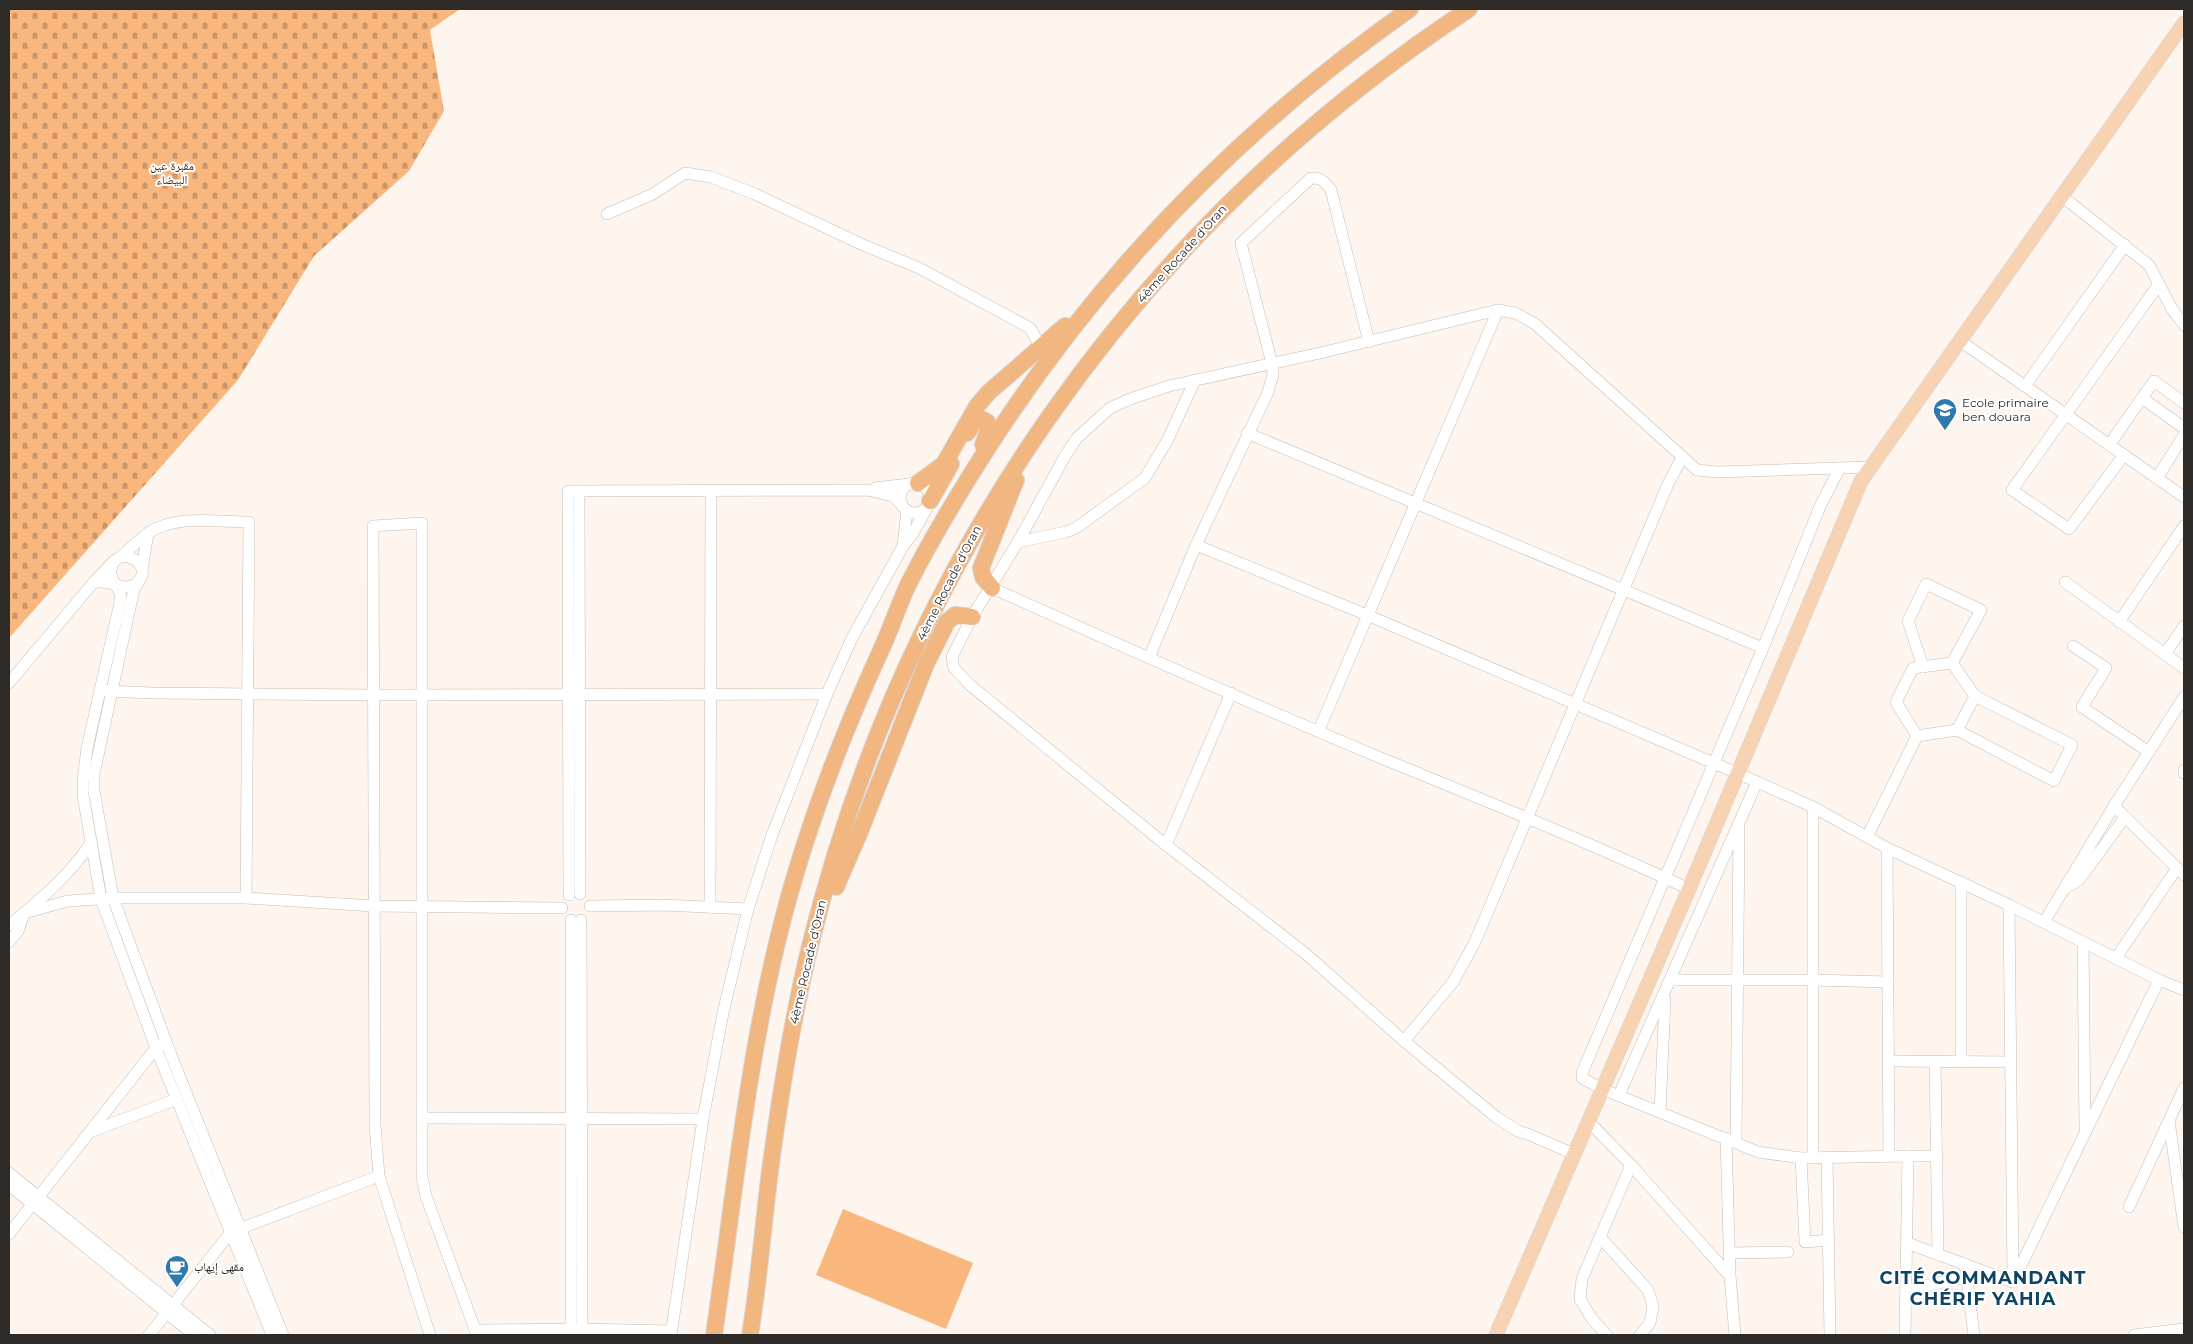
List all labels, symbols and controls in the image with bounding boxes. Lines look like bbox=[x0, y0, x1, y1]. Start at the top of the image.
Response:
park label: مقبرة عين البيضاء bbox=[150, 158, 194, 187]
street label: 4ème Rocade d'Oran bbox=[1134, 201, 1230, 306]
place label: Ecole primaire ben douara bbox=[1962, 395, 2049, 424]
school or university icon: Ecole primaire ben douara bbox=[1932, 397, 1958, 431]
street label: 4ème Rocade d'Oran bbox=[913, 523, 984, 643]
street label: 4ème Rocade d'Oran bbox=[786, 898, 829, 1025]
cafe icon: مقهى إيهاب bbox=[164, 1254, 190, 1288]
place label: مقهى إيهاب bbox=[194, 1259, 244, 1275]
district label: CITÉ COMMANDANT CHÉRIF YAHIA bbox=[1880, 1267, 2086, 1310]

